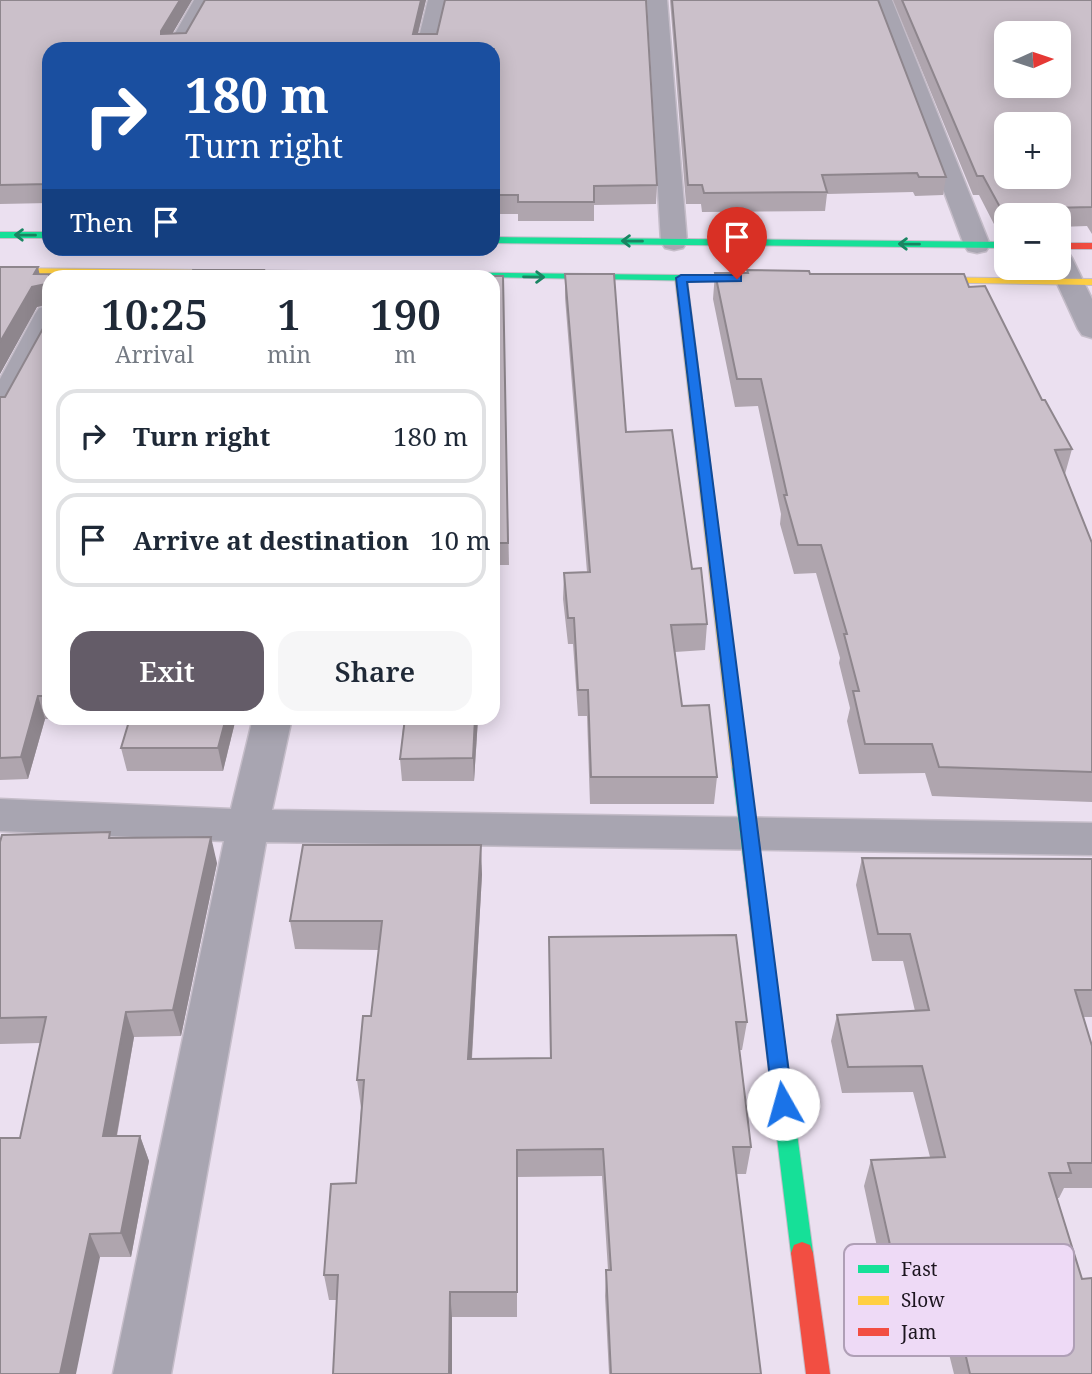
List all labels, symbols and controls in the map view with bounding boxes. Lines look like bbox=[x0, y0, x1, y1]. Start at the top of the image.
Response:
north arrow bbox=[994, 21, 1071, 98]
map controls bbox=[994, 21, 1071, 280]
text: 180 m bbox=[185, 61, 329, 127]
icon: right bbox=[70, 70, 161, 161]
button: + bbox=[994, 112, 1071, 189]
text: Turn right bbox=[185, 124, 343, 167]
icon: arrive bbox=[147, 203, 185, 241]
button: − bbox=[994, 203, 1071, 280]
text: Then bbox=[70, 204, 133, 240]
pin bbox=[707, 207, 767, 279]
icon: arrive bbox=[718, 218, 756, 256]
one-way arrow bbox=[13, 228, 36, 242]
one-way arrow bbox=[621, 234, 644, 248]
one-way arrow bbox=[897, 237, 920, 251]
one-way arrow bbox=[522, 270, 545, 284]
text: 10:25 bbox=[101, 285, 208, 342]
text: 1 bbox=[277, 285, 301, 342]
text: 190 bbox=[370, 285, 441, 342]
text: Arrival bbox=[115, 338, 194, 370]
text: min bbox=[267, 338, 311, 370]
text: m bbox=[395, 338, 416, 370]
icon: right bbox=[74, 417, 112, 455]
text: Turn right bbox=[133, 418, 270, 454]
text: 180 m bbox=[393, 418, 468, 454]
icon: arrive bbox=[74, 521, 112, 559]
text: Arrive at destination bbox=[133, 522, 409, 558]
text: 10 m bbox=[430, 522, 490, 558]
button: Exit bbox=[70, 631, 264, 711]
button: Share bbox=[278, 631, 472, 711]
position arrow bbox=[746, 1067, 820, 1141]
legend bbox=[844, 1244, 1074, 1356]
text: Fast bbox=[901, 1256, 938, 1282]
text: Slow bbox=[901, 1287, 945, 1313]
text: Jam bbox=[900, 1319, 936, 1345]

